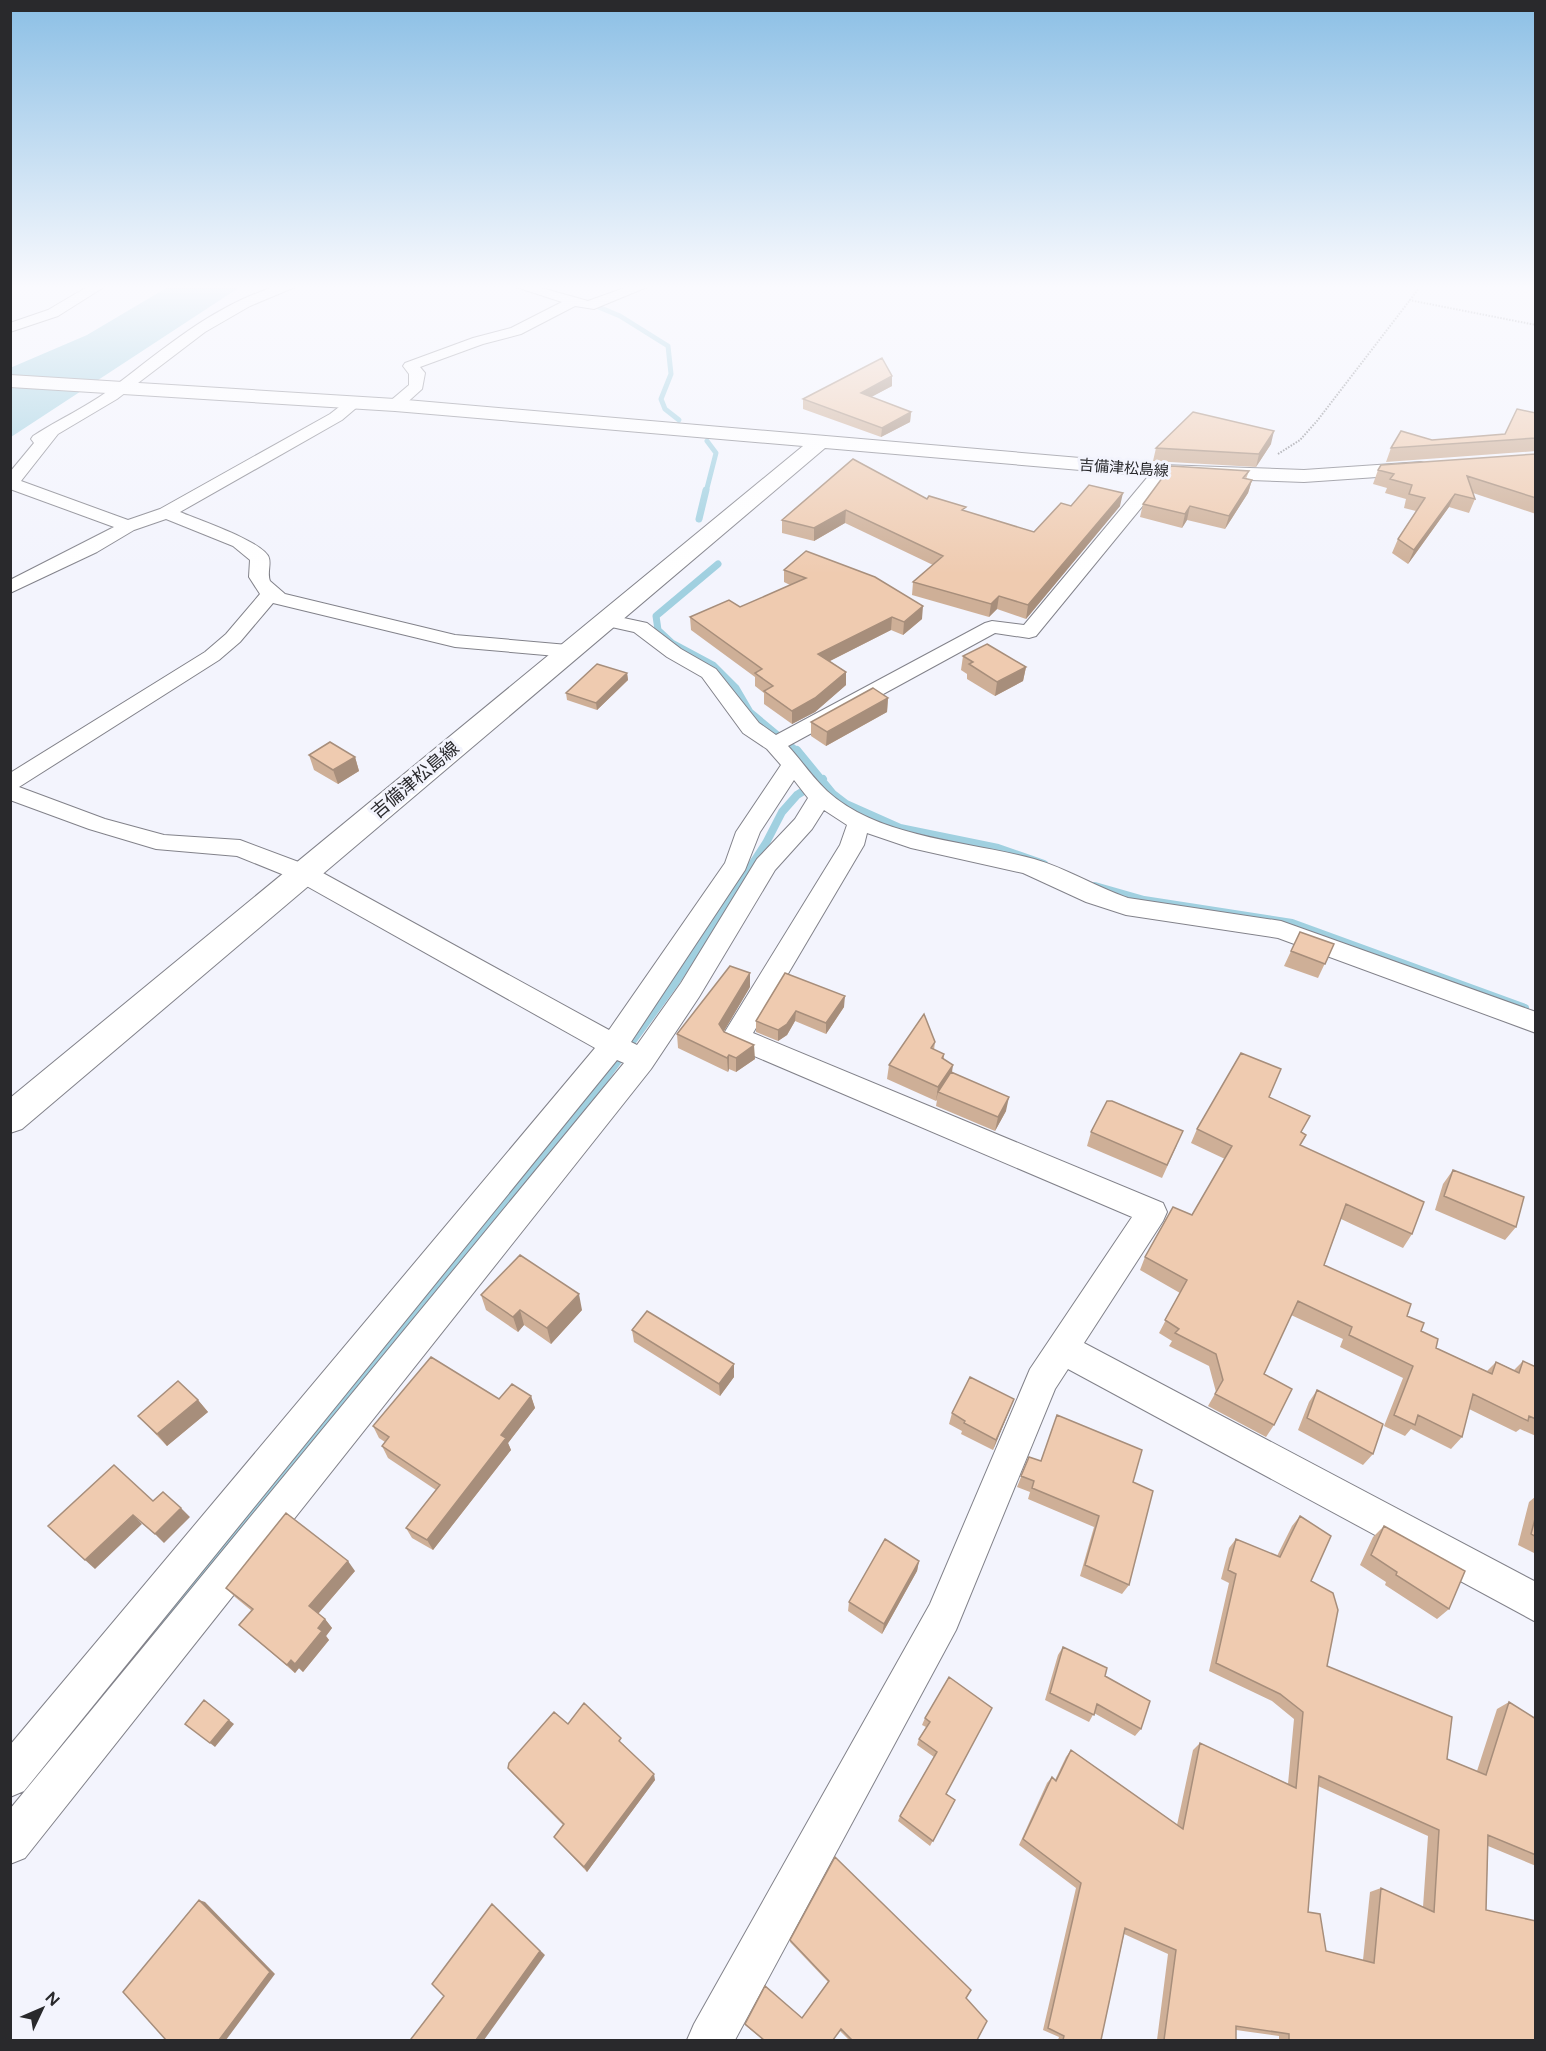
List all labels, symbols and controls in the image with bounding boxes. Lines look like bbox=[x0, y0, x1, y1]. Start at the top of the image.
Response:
street label: 吉備津松島線 bbox=[1078, 456, 1170, 480]
street label: 吉備津松島線 bbox=[367, 737, 463, 823]
north arrow bbox=[12, 1979, 72, 2039]
text: N bbox=[41, 1988, 64, 2010]

